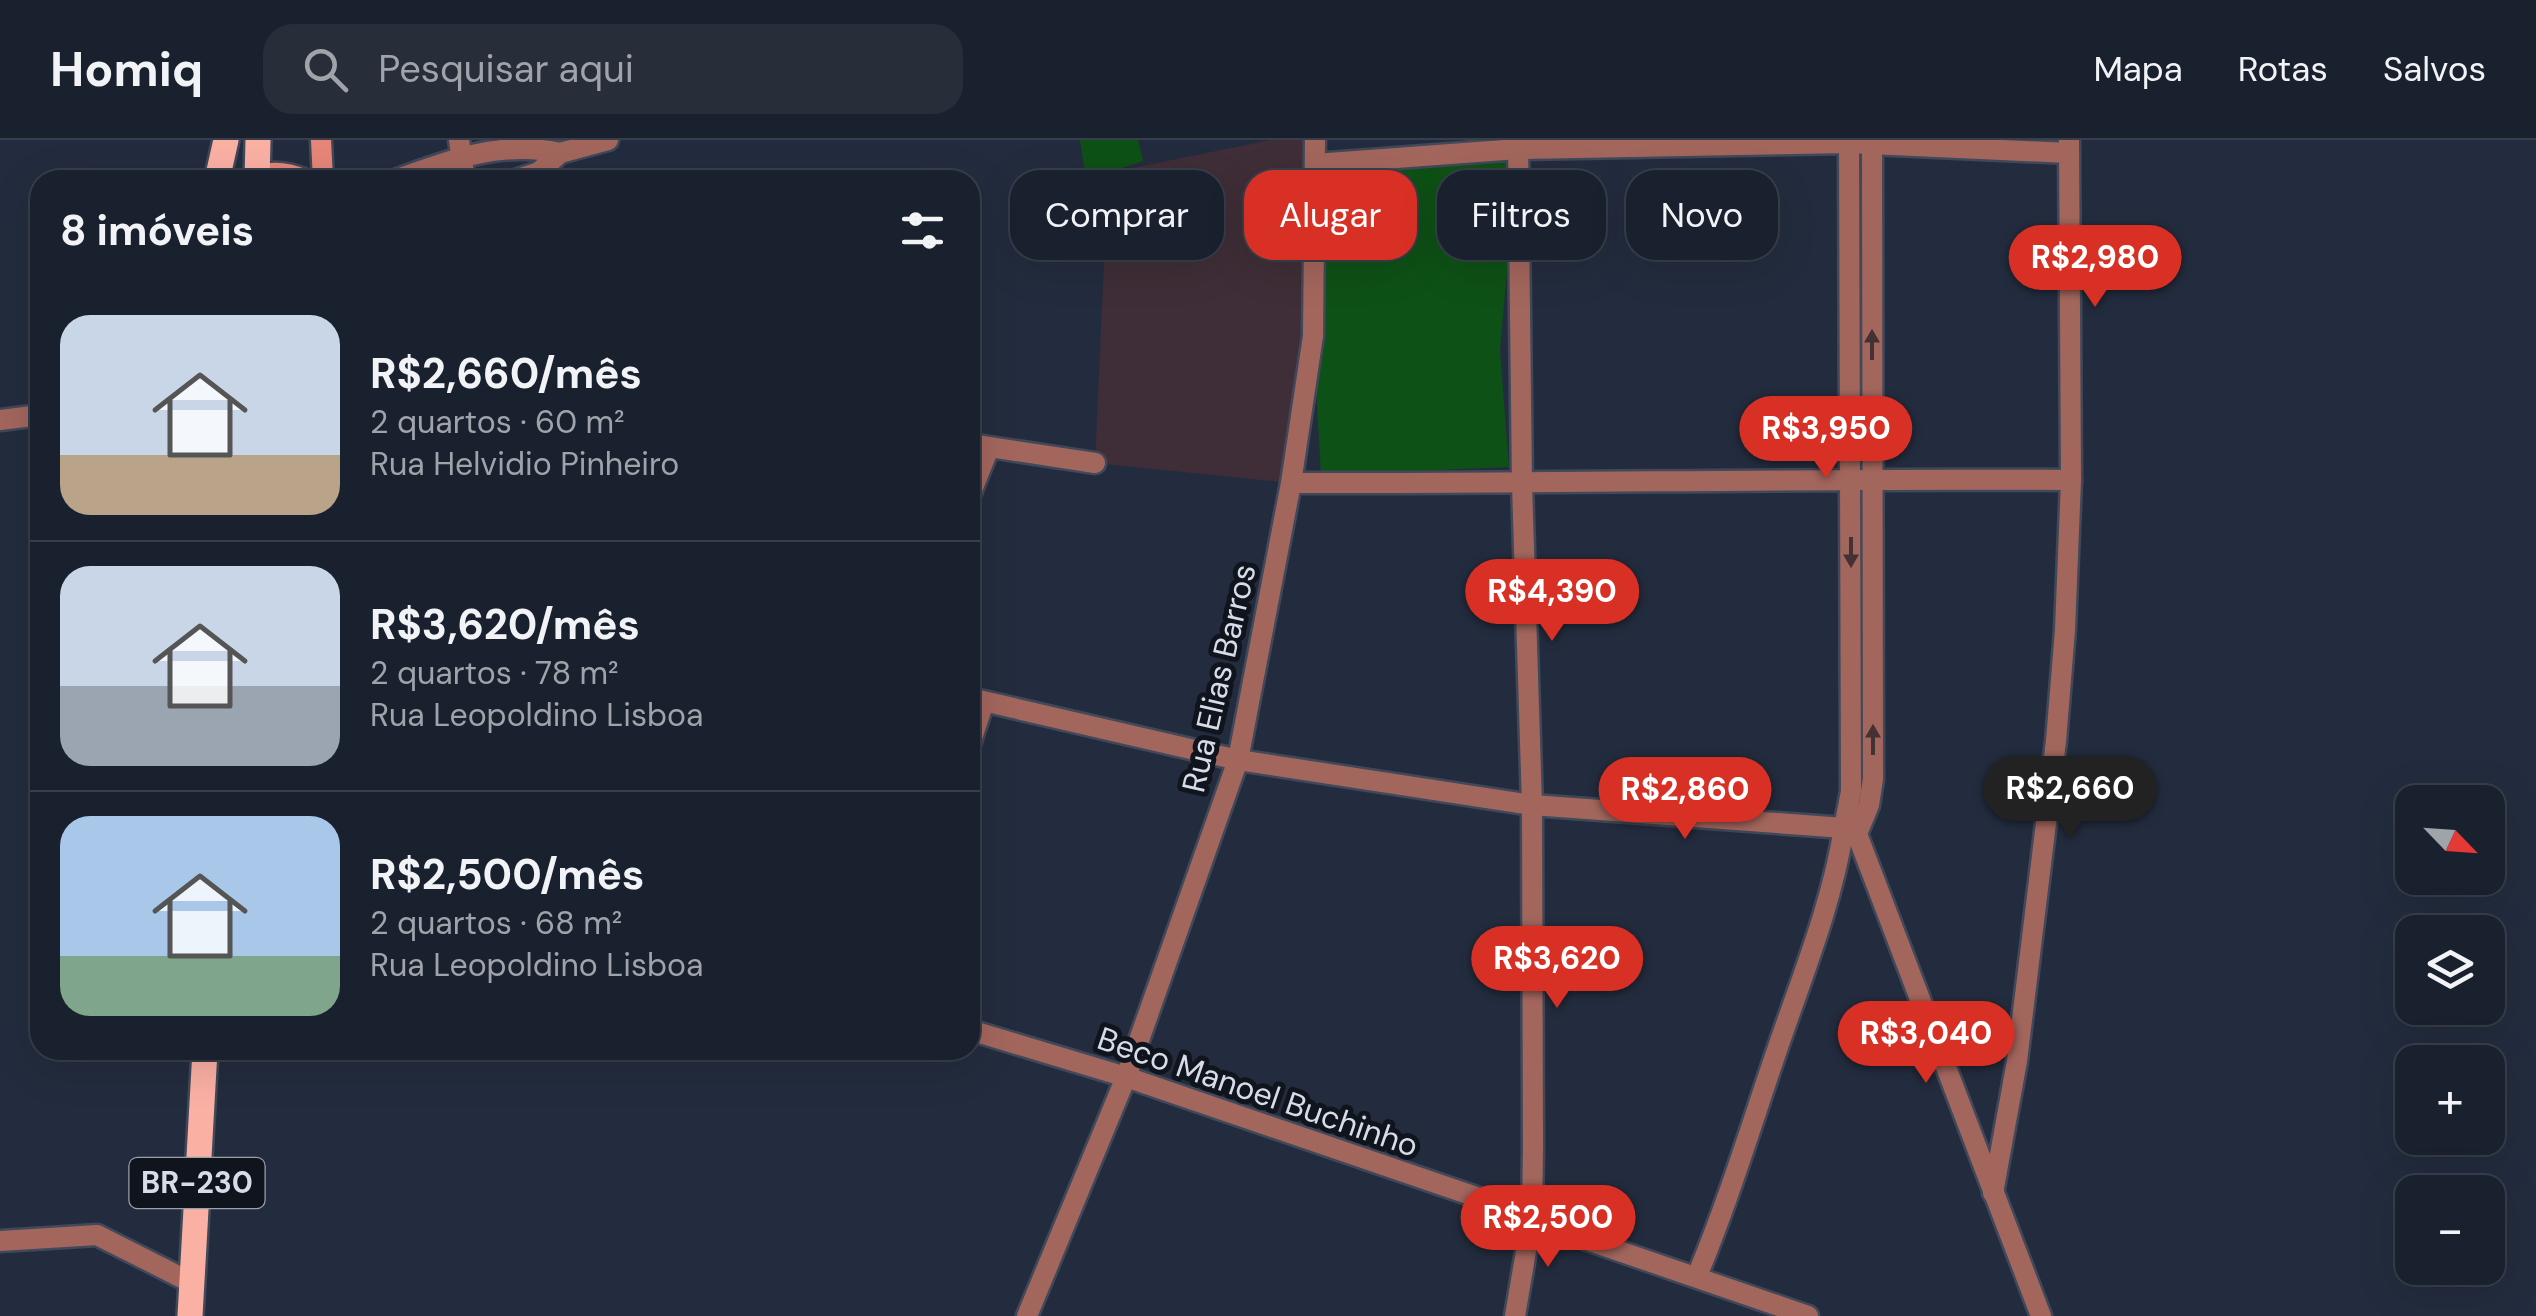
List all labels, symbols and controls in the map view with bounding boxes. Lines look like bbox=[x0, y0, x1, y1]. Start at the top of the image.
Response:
search box bbox=[263, 24, 963, 114]
text: Homiq bbox=[50, 38, 203, 101]
icon: search bbox=[298, 42, 353, 97]
text: Pesquisar aqui bbox=[378, 44, 634, 94]
text: Mapa bbox=[2093, 46, 2183, 92]
text: Rotas bbox=[2238, 46, 2328, 92]
text: Salvos bbox=[2383, 46, 2486, 92]
chip: Comprar bbox=[1010, 170, 1224, 260]
chip: Alugar bbox=[1244, 170, 1417, 260]
chip: Filtros bbox=[1437, 170, 1606, 260]
chip: Novo bbox=[1626, 170, 1778, 260]
text: 8 imóveis bbox=[60, 203, 254, 258]
icon: filters bbox=[895, 203, 950, 258]
pin: R$2,980 bbox=[2003, 225, 2187, 310]
text: R$2,980 bbox=[2031, 236, 2159, 278]
one-way arrow bbox=[1864, 328, 1880, 360]
text: R$2,660/mês bbox=[370, 346, 642, 401]
icon: home bbox=[140, 355, 260, 475]
pin: R$3,950 bbox=[1734, 396, 1918, 481]
text: 2 quartos · 60 m² bbox=[370, 401, 625, 443]
text: R$3,950 bbox=[1761, 407, 1891, 449]
text: Rua Helvidio Pinheiro bbox=[370, 443, 679, 485]
one-way arrow bbox=[1843, 537, 1859, 569]
pin: R$4,390 bbox=[1460, 559, 1644, 644]
street label: Rua Elias Barros bbox=[1172, 560, 1266, 796]
text: R$4,390 bbox=[1487, 570, 1617, 612]
text: R$3,620/mês bbox=[370, 597, 640, 652]
icon: home bbox=[140, 606, 260, 726]
text: 2 quartos · 78 m² bbox=[370, 652, 619, 694]
text: Rua Leopoldino Lisboa bbox=[370, 694, 703, 736]
one-way arrow bbox=[1865, 723, 1881, 755]
pin: R$2,660 bbox=[1978, 756, 2162, 841]
pin: R$2,860 bbox=[1593, 757, 1777, 842]
text: R$2,660 bbox=[2006, 767, 2134, 809]
text: R$2,860 bbox=[1621, 768, 1749, 810]
north arrow bbox=[2395, 785, 2505, 895]
map controls bbox=[2395, 785, 2505, 1285]
text: R$2,500/mês bbox=[370, 847, 644, 902]
icon: home bbox=[140, 856, 260, 976]
text: 2 quartos · 68 m² bbox=[370, 902, 622, 944]
button: layers bbox=[2395, 915, 2505, 1025]
pin: R$3,620 bbox=[1465, 926, 1649, 1011]
text: R$3,620 bbox=[1493, 937, 1621, 979]
text: Rua Leopoldino Lisboa bbox=[370, 944, 703, 986]
pin: R$3,040 bbox=[1834, 1001, 2018, 1086]
text: R$3,040 bbox=[1860, 1012, 1992, 1054]
street label: Beco Manoel Buchinho bbox=[1092, 1017, 1424, 1167]
button: + bbox=[2395, 1045, 2505, 1155]
road number: BR-230 bbox=[130, 1158, 264, 1208]
button: − bbox=[2395, 1175, 2505, 1285]
pin: R$2,500 bbox=[1456, 1185, 1640, 1270]
text: R$2,500 bbox=[1483, 1196, 1613, 1238]

